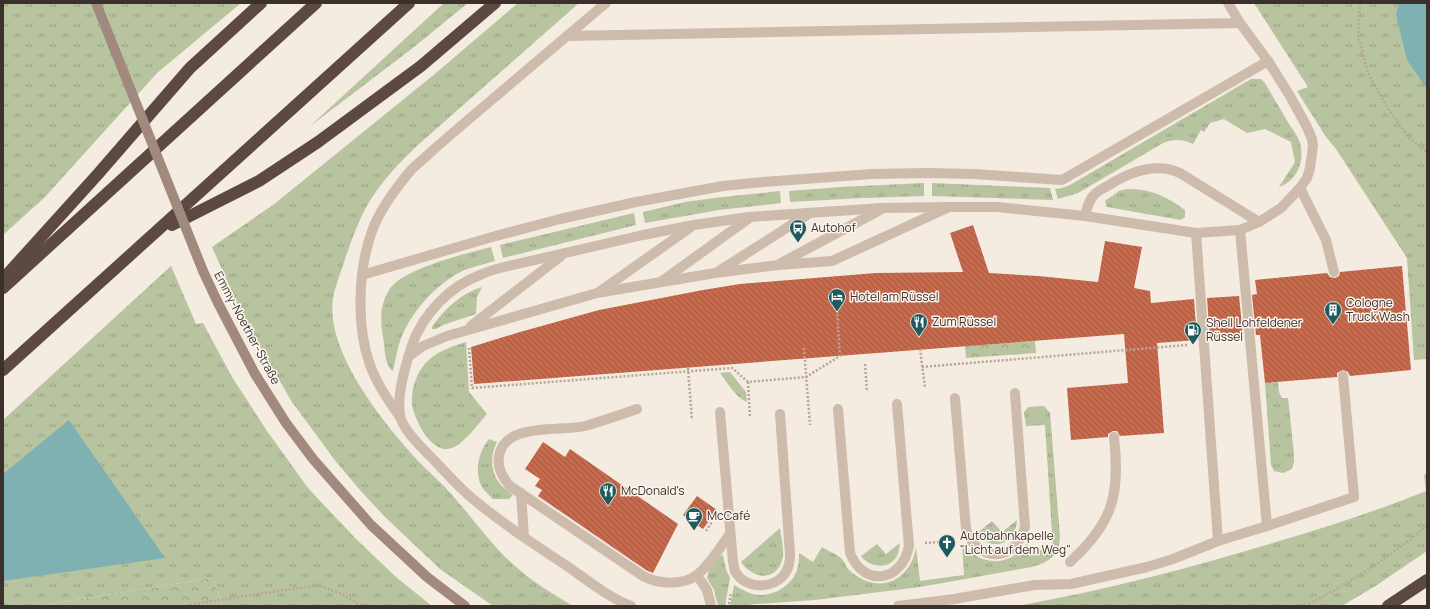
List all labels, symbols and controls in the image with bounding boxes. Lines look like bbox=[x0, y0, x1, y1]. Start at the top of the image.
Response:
bus stop icon: Autohof bbox=[788, 218, 808, 243]
place label: Autohof bbox=[811, 219, 857, 236]
street label: Emmy-Noether-Straße bbox=[210, 268, 285, 387]
hotel icon: Hotel am Rüssel bbox=[827, 287, 847, 312]
place label: Hotel am Rüssel bbox=[850, 288, 938, 305]
place label: Cologne Truck Wash bbox=[1346, 294, 1410, 325]
building icon: Cologne Truck Wash bbox=[1323, 300, 1343, 325]
restaurant icon: Zum Rüssel bbox=[909, 312, 929, 337]
place label: Zum Rüssel bbox=[932, 313, 996, 330]
place label: Shell Lohfeldener Rüssel bbox=[1206, 314, 1303, 345]
fuel station icon: Shell Lohfeldener Rüssel bbox=[1183, 320, 1203, 345]
restaurant icon: McDonald's bbox=[598, 481, 618, 506]
place label: McDonald's bbox=[621, 482, 685, 499]
cafe icon: McCafé bbox=[684, 506, 704, 531]
place label: McCafé bbox=[707, 507, 750, 524]
place label: Autobahnkapelle "Licht auf dem Weg" bbox=[960, 527, 1071, 558]
church icon: Autobahnkapelle "Licht auf dem Weg" bbox=[937, 533, 957, 558]

